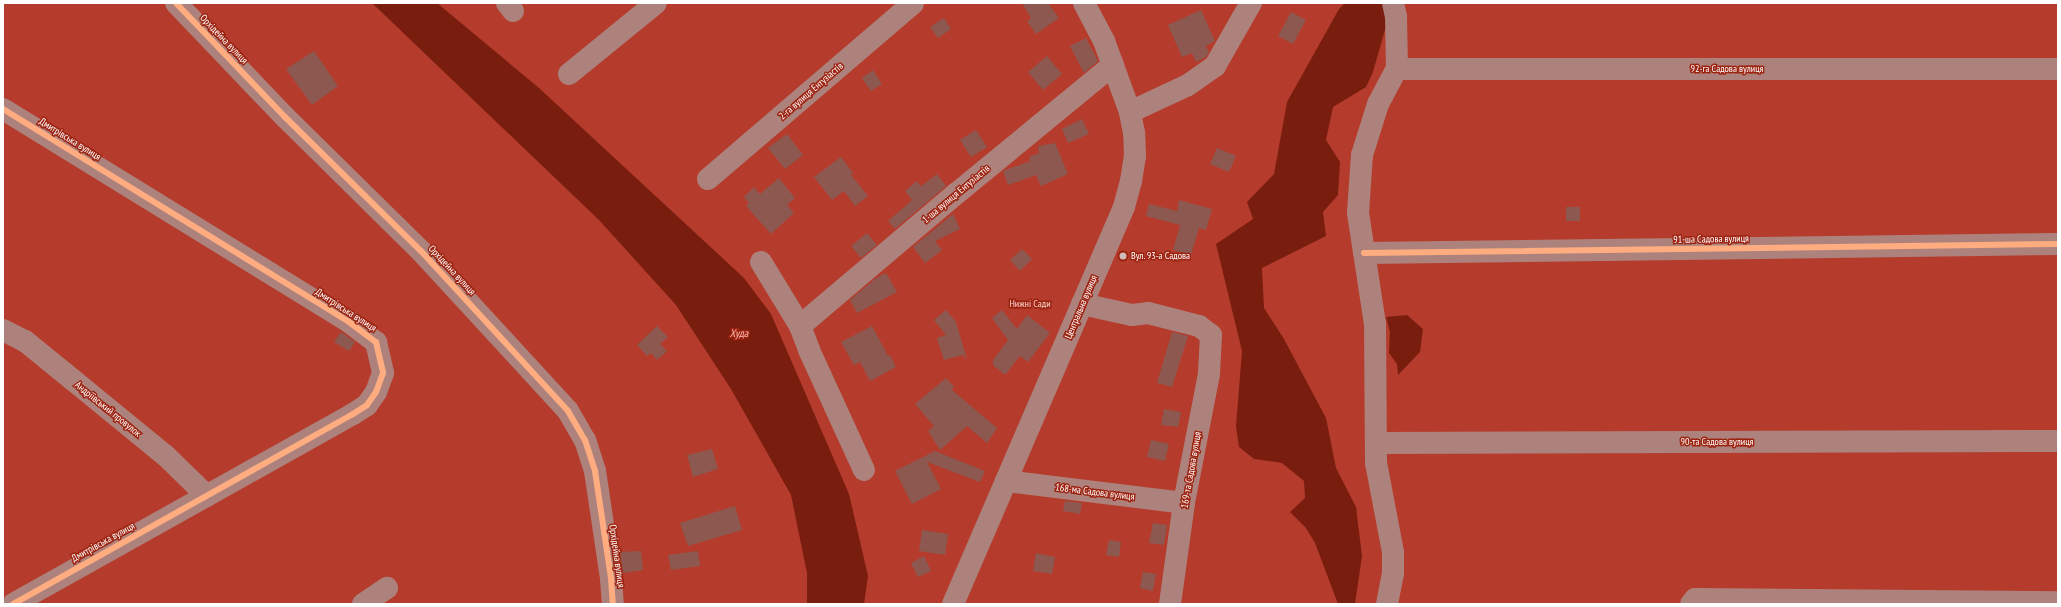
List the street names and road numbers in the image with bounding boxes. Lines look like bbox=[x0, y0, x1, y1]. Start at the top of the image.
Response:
street label: Орхідейна вулиця bbox=[198, 12, 250, 66]
street label: 2-га вулиця Ентузіастів bbox=[776, 60, 846, 122]
street label: 92-га Садова вулиця bbox=[1691, 63, 1763, 75]
street label: Дмитрівська вулиця bbox=[37, 115, 103, 163]
street label: 1-ша вулиця Ентузіастів bbox=[920, 162, 992, 226]
street label: 91-ша Садова вулиця bbox=[1673, 232, 1749, 246]
street label: Орхідейна вулиця bbox=[426, 243, 478, 297]
street label: Центральна вулиця bbox=[1062, 273, 1100, 341]
street label: Дмитрівська вулиця bbox=[313, 286, 379, 334]
street label: Андріївський провулок bbox=[73, 379, 143, 439]
street label: 169-та Садова вулиця bbox=[1178, 431, 1204, 509]
street label: 90-та Садова вулиця bbox=[1681, 436, 1753, 448]
street label: 168-ма Садова вулиця bbox=[1055, 481, 1135, 503]
street label: Дмитрівська вулиця bbox=[69, 520, 137, 564]
street label: Орхідейна вулиця bbox=[607, 524, 627, 588]

